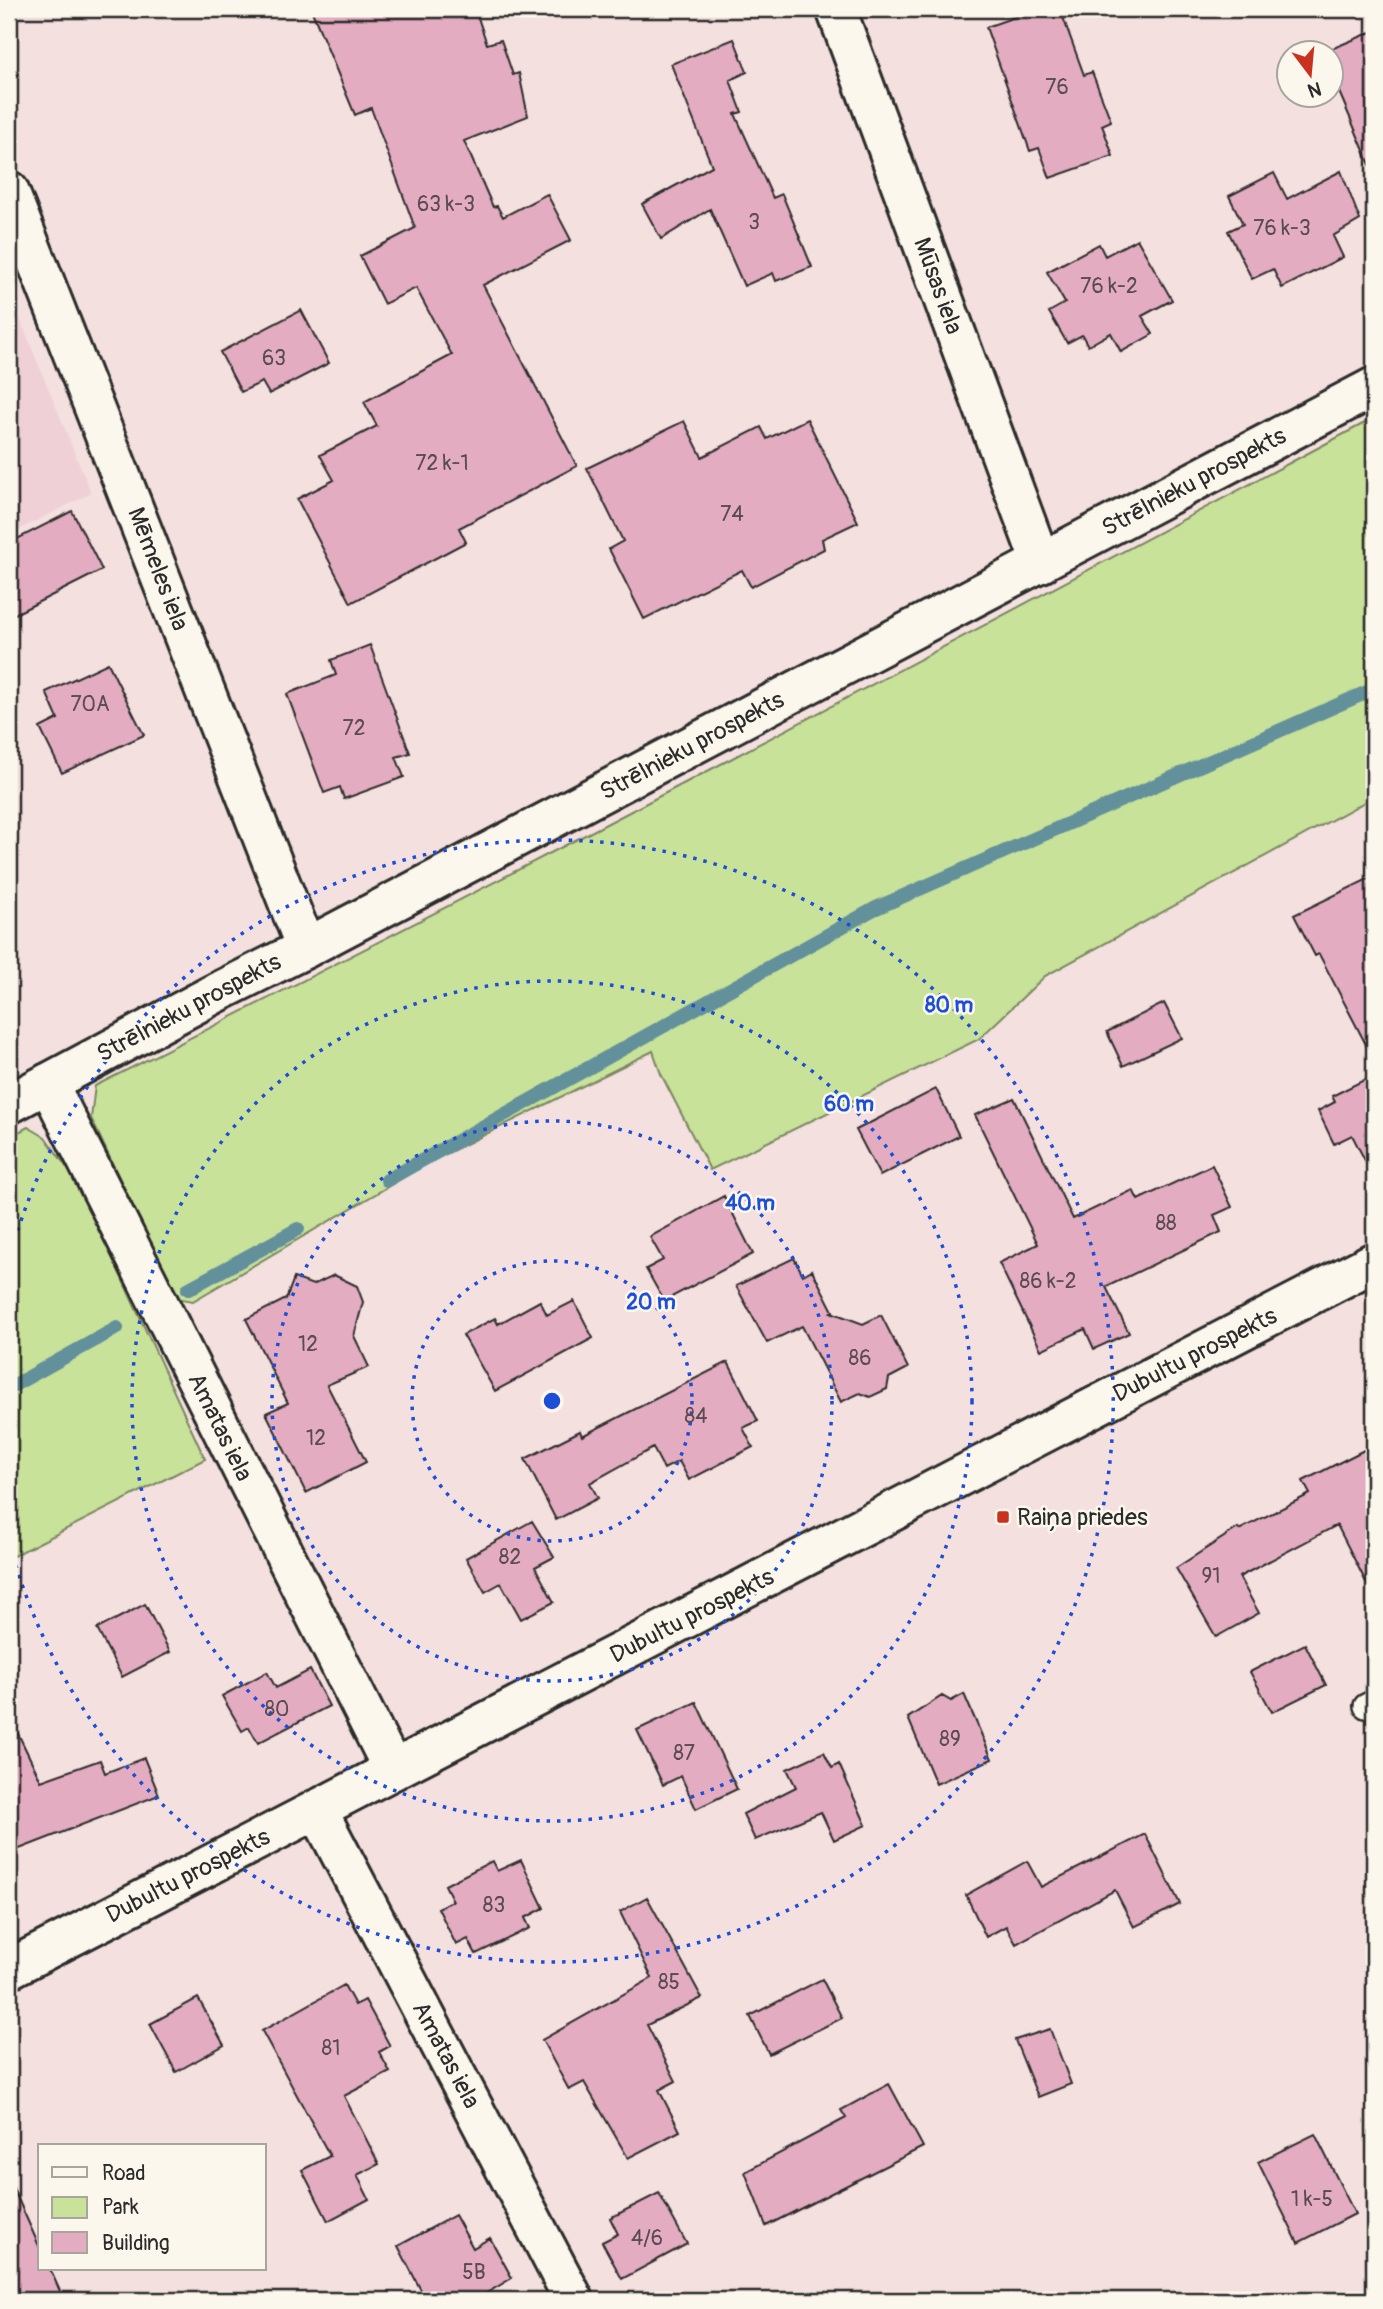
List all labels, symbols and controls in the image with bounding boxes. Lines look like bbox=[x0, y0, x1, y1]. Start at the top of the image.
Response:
north arrow bbox=[1274, 38, 1344, 108]
house number: 76 bbox=[1045, 74, 1069, 101]
text: N bbox=[1305, 76, 1324, 103]
house number: 63 k-3 bbox=[417, 191, 475, 218]
house number: 3 bbox=[748, 209, 760, 236]
house number: 76 k-3 bbox=[1253, 215, 1311, 242]
street label: Mūsas iela bbox=[907, 234, 969, 338]
house number: 76 k-2 bbox=[1080, 273, 1138, 300]
house number: 63 bbox=[262, 345, 286, 372]
street label: Strēlnieku prospekts bbox=[1097, 421, 1291, 543]
house number: 72 k-1 bbox=[415, 450, 469, 477]
house number: 74 bbox=[720, 501, 744, 528]
street label: Mēmeles iela bbox=[121, 503, 195, 635]
street label: Strēlnieku prospekts bbox=[595, 685, 789, 807]
house number: 70A bbox=[70, 691, 110, 718]
house number: 72 bbox=[343, 715, 365, 742]
street label: Strēlnieku prospekts bbox=[92, 947, 286, 1069]
text: 80 m bbox=[925, 992, 973, 1019]
text: 60 m bbox=[824, 1091, 874, 1118]
text: 40 m bbox=[725, 1190, 775, 1217]
house number: 88 bbox=[1155, 1210, 1177, 1237]
house number: 86 k-2 bbox=[1020, 1268, 1076, 1295]
text: 20 m bbox=[626, 1289, 676, 1316]
street label: Dubultu prospekts bbox=[1108, 1301, 1282, 1409]
house number: 12 bbox=[298, 1331, 318, 1358]
house number: 86 bbox=[849, 1345, 871, 1372]
street label: Amatas iela bbox=[181, 1368, 259, 1486]
centre of rings bbox=[540, 1389, 564, 1413]
house number: 84 bbox=[685, 1403, 707, 1430]
house number: 12 bbox=[306, 1425, 326, 1452]
place label: Raiņa priedes bbox=[1017, 1503, 1148, 1532]
marker: Raiņa priedes bbox=[995, 1509, 1011, 1525]
house number: 82 bbox=[499, 1544, 521, 1571]
street label: Dubultu prospekts bbox=[605, 1562, 779, 1670]
house number: 91 bbox=[1201, 1563, 1221, 1590]
house number: 80 bbox=[265, 1696, 289, 1723]
house number: 89 bbox=[939, 1726, 961, 1753]
house number: 87 bbox=[673, 1740, 695, 1767]
street label: Dubultu prospekts bbox=[101, 1822, 275, 1930]
house number: 83 bbox=[483, 1892, 505, 1919]
house number: 85 bbox=[658, 1969, 680, 1996]
street label: Amatas iela bbox=[406, 1997, 486, 2113]
house number: 81 bbox=[322, 2035, 340, 2062]
legend bbox=[38, 2144, 266, 2270]
text: Road bbox=[102, 2160, 146, 2187]
house number: 1 k-5 bbox=[1291, 2186, 1333, 2213]
text: Park bbox=[102, 2194, 139, 2221]
house number: 4/6 bbox=[631, 2225, 663, 2252]
text: Building bbox=[102, 2230, 169, 2257]
house number: 5B bbox=[462, 2259, 486, 2286]

